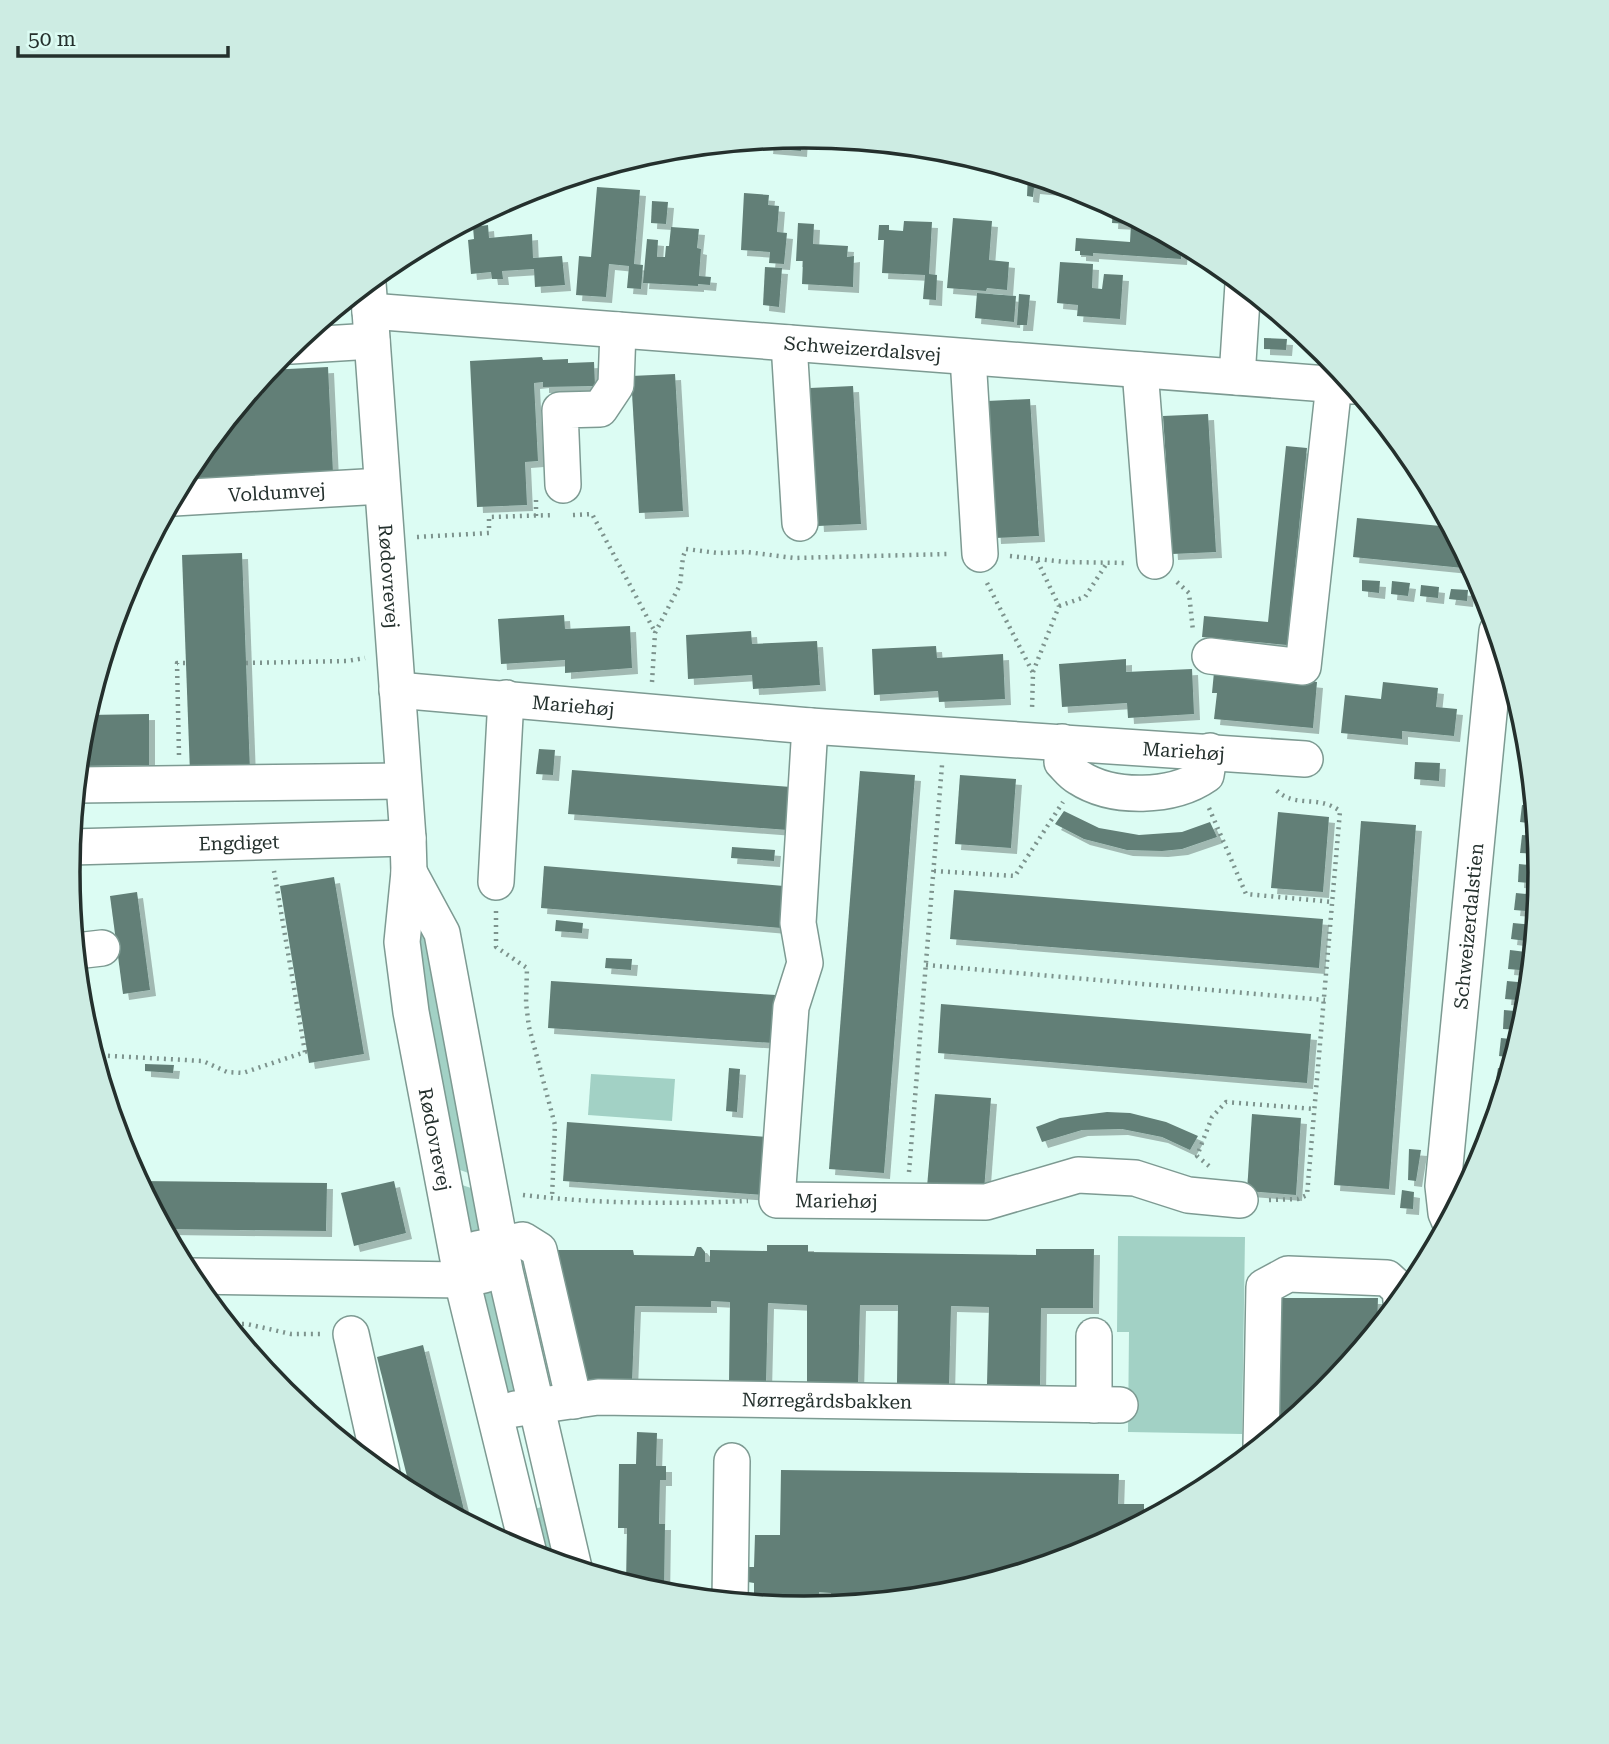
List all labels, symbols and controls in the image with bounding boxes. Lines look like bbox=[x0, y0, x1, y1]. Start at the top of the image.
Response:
scale bar bbox=[18, 14, 228, 58]
text: 50 m bbox=[28, 27, 76, 51]
street label: Schweizerdalsvej bbox=[783, 332, 942, 367]
street label: Voldumvej bbox=[227, 478, 326, 507]
street label: Rødovrevej bbox=[373, 523, 404, 629]
street label: Mariehøj bbox=[531, 691, 615, 721]
street label: Mariehøj bbox=[1142, 737, 1226, 766]
street label: Engdiget bbox=[198, 830, 280, 856]
street label: Schweizerdalstien bbox=[1449, 842, 1488, 1010]
street label: Rødovrevej bbox=[414, 1086, 456, 1193]
street label: Mariehøj bbox=[795, 1189, 878, 1213]
street label: Nørregårdsbakken bbox=[742, 1388, 912, 1414]

